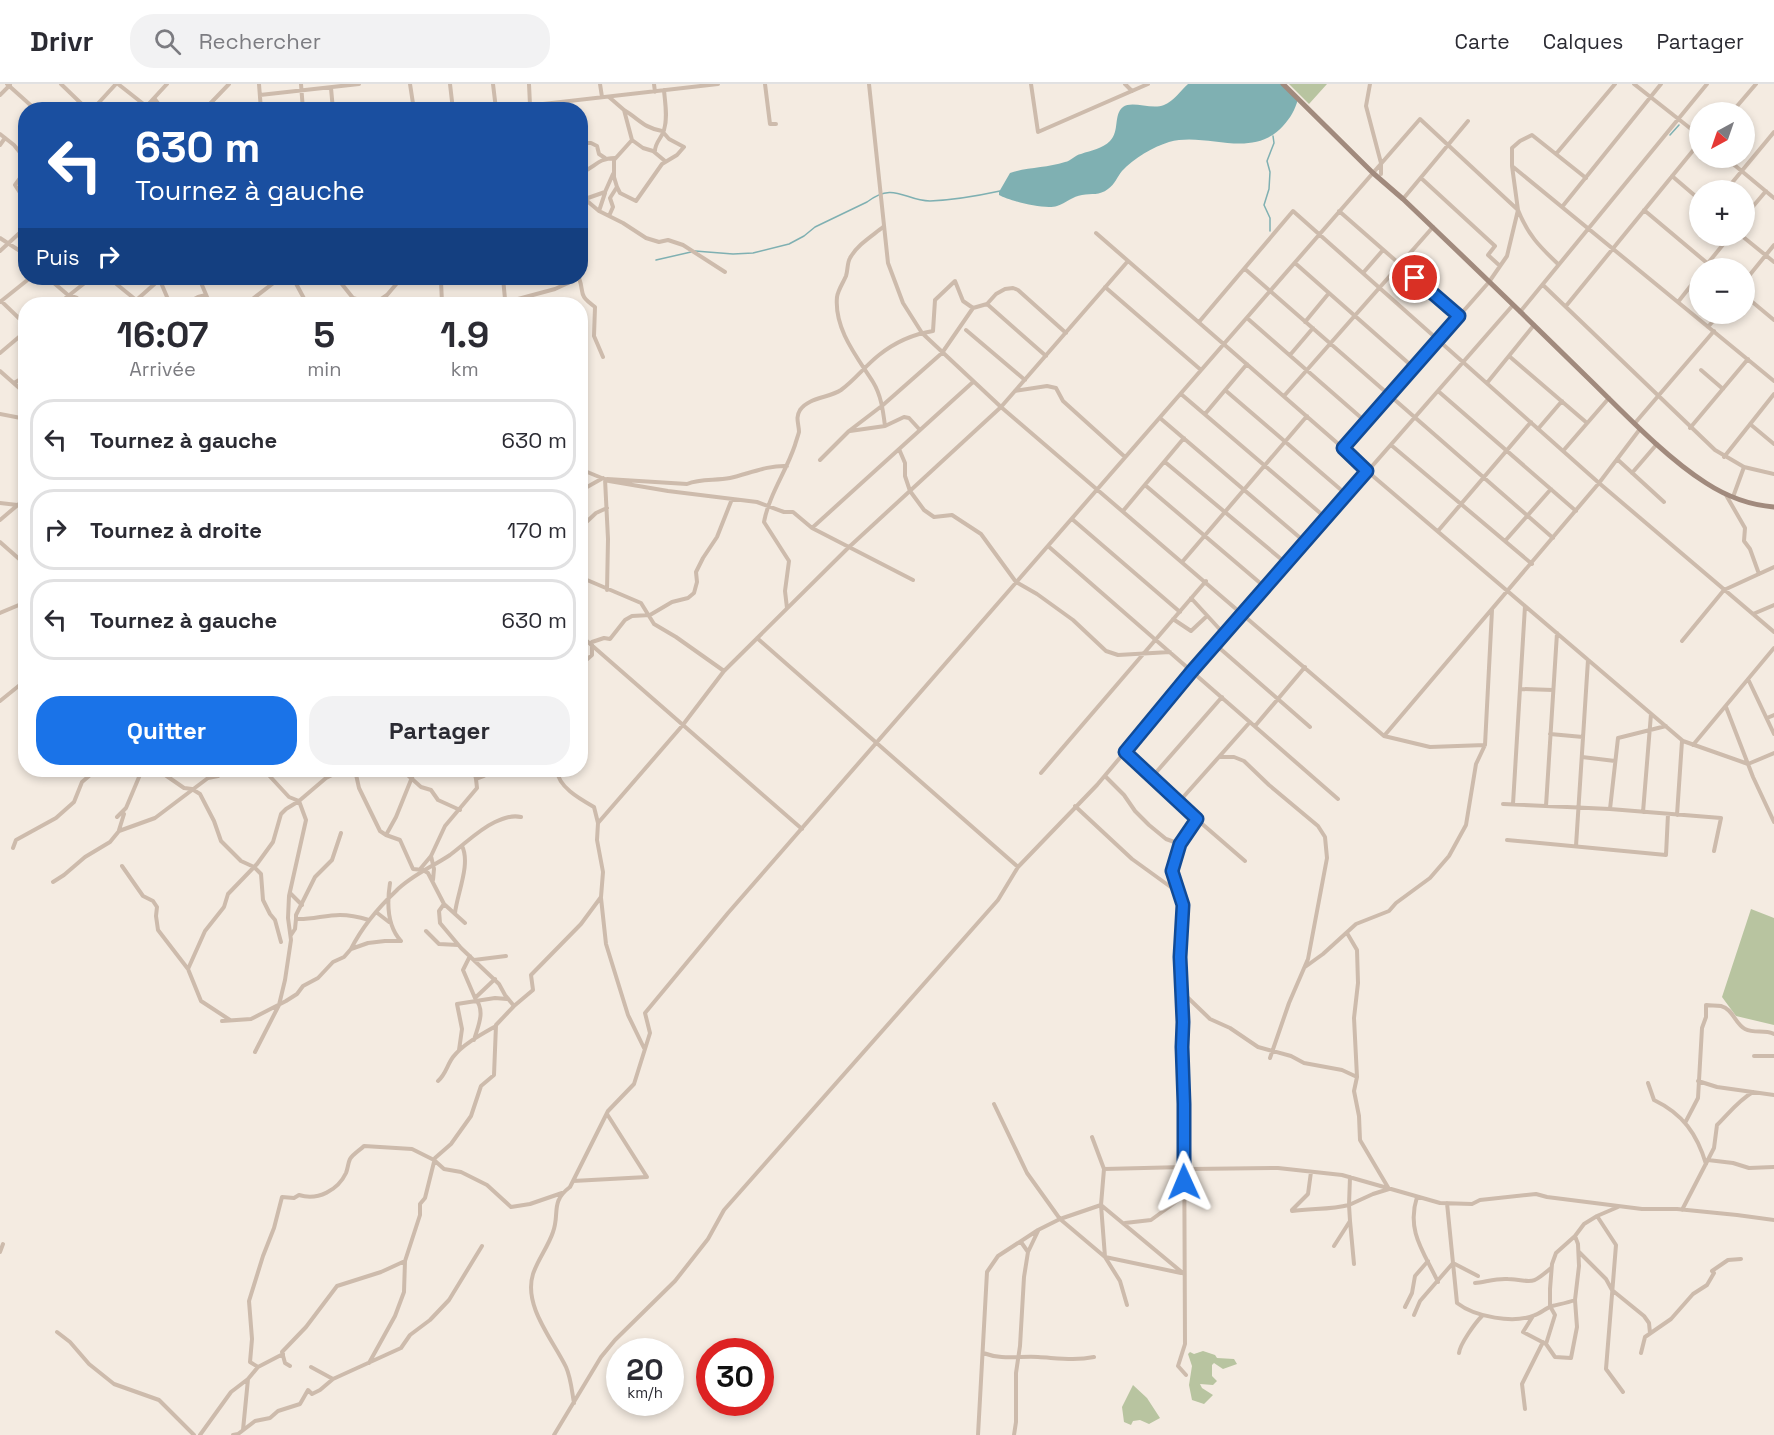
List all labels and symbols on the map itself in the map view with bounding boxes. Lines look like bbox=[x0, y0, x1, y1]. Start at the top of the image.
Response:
north arrow bbox=[1689, 102, 1755, 168]
pin bbox=[1389, 252, 1440, 303]
position arrow bbox=[1152, 1150, 1216, 1214]
speed limit sign: 30 bbox=[696, 1338, 774, 1416]

